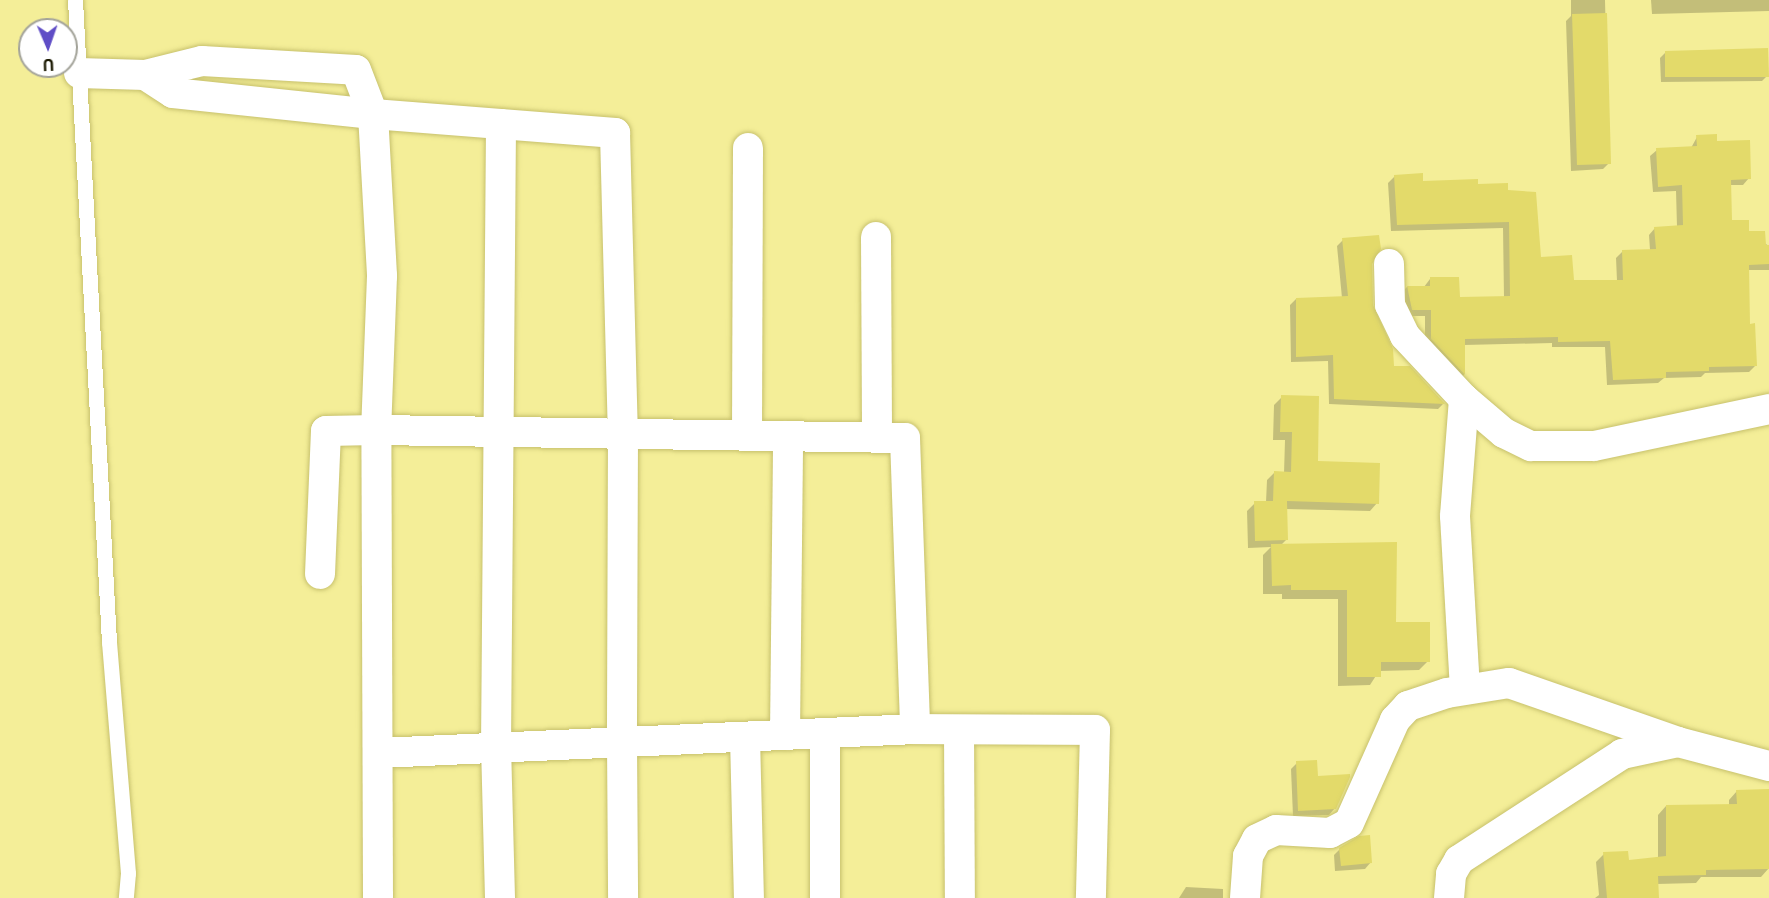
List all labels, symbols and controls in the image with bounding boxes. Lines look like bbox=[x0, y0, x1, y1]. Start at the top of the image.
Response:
north arrow bbox=[18, 18, 78, 78]
text: U bbox=[42, 55, 55, 74]

